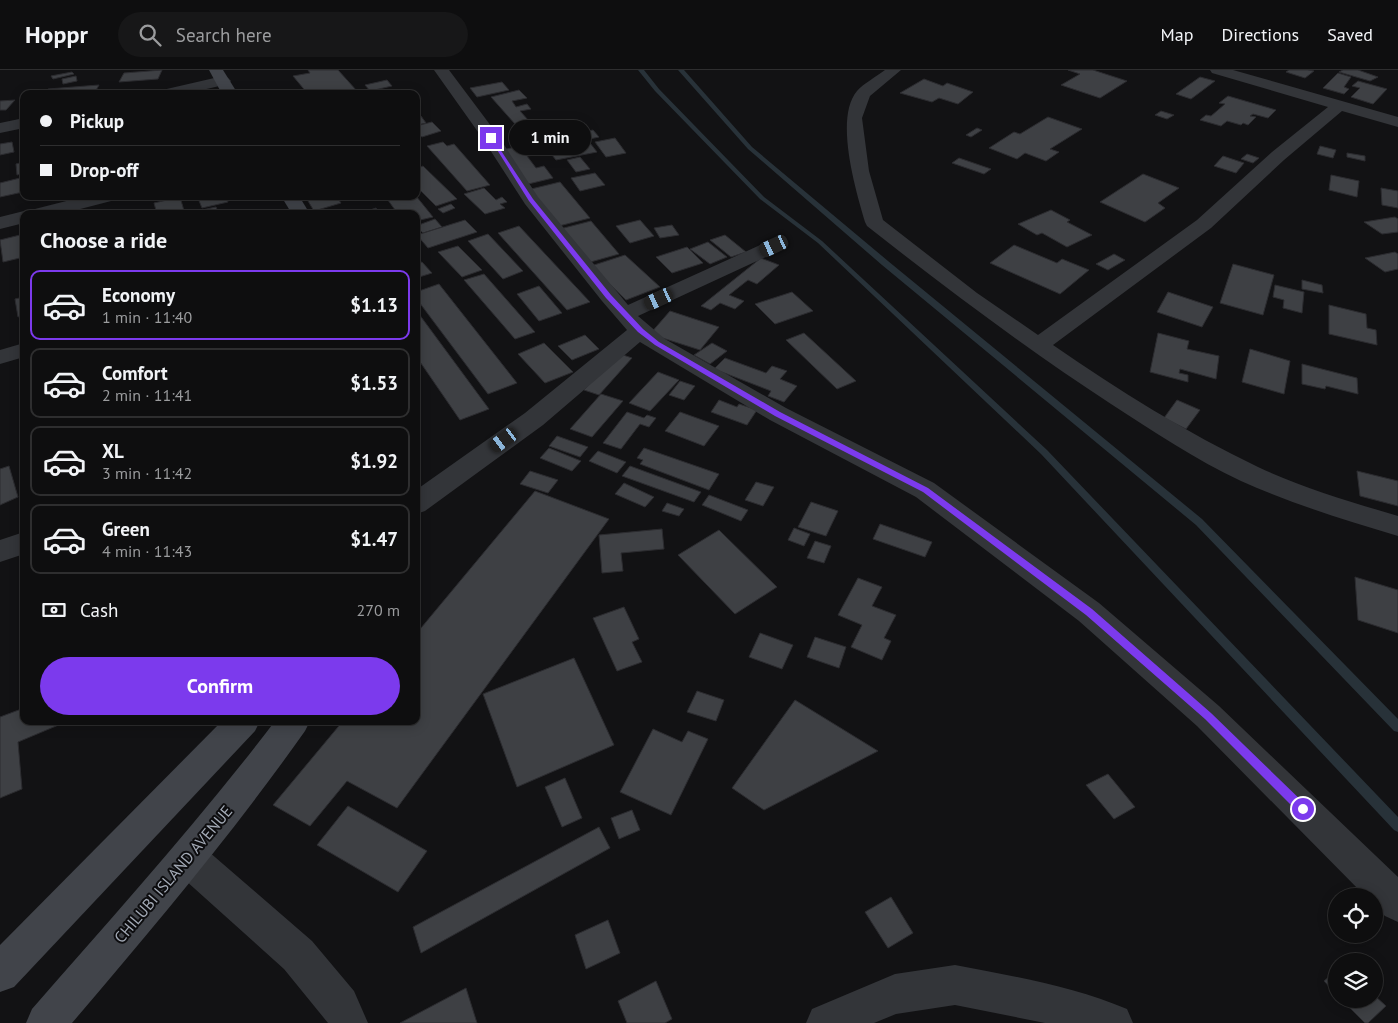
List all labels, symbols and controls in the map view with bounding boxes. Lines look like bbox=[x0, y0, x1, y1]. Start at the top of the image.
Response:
search box bbox=[118, 12, 468, 57]
text: Hoppr bbox=[25, 19, 88, 50]
icon: search bbox=[136, 21, 164, 49]
text: Search here bbox=[176, 23, 272, 47]
text: Map bbox=[1161, 23, 1193, 46]
text: Directions bbox=[1221, 23, 1299, 46]
text: Saved bbox=[1327, 23, 1373, 46]
text: Pickup bbox=[70, 109, 124, 133]
callout: 1 min bbox=[508, 120, 591, 156]
route end bbox=[480, 127, 502, 149]
text: 1 min bbox=[530, 127, 570, 147]
text: Drop-off bbox=[70, 158, 138, 182]
text: Choose a ride bbox=[40, 226, 167, 254]
car bbox=[757, 233, 790, 259]
icon: car bbox=[42, 283, 87, 328]
text: Economy bbox=[102, 283, 175, 307]
car bbox=[642, 286, 675, 312]
text: $1.13 bbox=[350, 293, 398, 317]
text: 1 min · 11:40 bbox=[102, 307, 192, 327]
icon: car bbox=[42, 361, 87, 406]
text: Comfort bbox=[102, 361, 168, 385]
text: $1.53 bbox=[350, 371, 398, 395]
text: 2 min · 11:41 bbox=[102, 385, 192, 405]
car bbox=[487, 425, 520, 455]
icon: car bbox=[42, 439, 87, 484]
text: XL bbox=[102, 439, 124, 463]
text: $1.92 bbox=[350, 449, 398, 473]
text: 3 min · 11:42 bbox=[102, 463, 192, 483]
icon: car bbox=[42, 517, 87, 562]
text: Green bbox=[102, 517, 150, 541]
text: $1.47 bbox=[350, 527, 398, 551]
text: 4 min · 11:43 bbox=[102, 541, 192, 561]
icon: cash bbox=[40, 596, 68, 624]
text: Cash bbox=[80, 598, 118, 622]
text: 270 m bbox=[357, 600, 400, 620]
button: Confirm bbox=[40, 657, 400, 715]
route start bbox=[1292, 798, 1314, 820]
street label: CHILUBI ISLAND AVENUE bbox=[110, 801, 236, 947]
map controls bbox=[1328, 888, 1383, 1008]
button: locate bbox=[1328, 888, 1383, 943]
button: layers bbox=[1328, 953, 1383, 1008]

